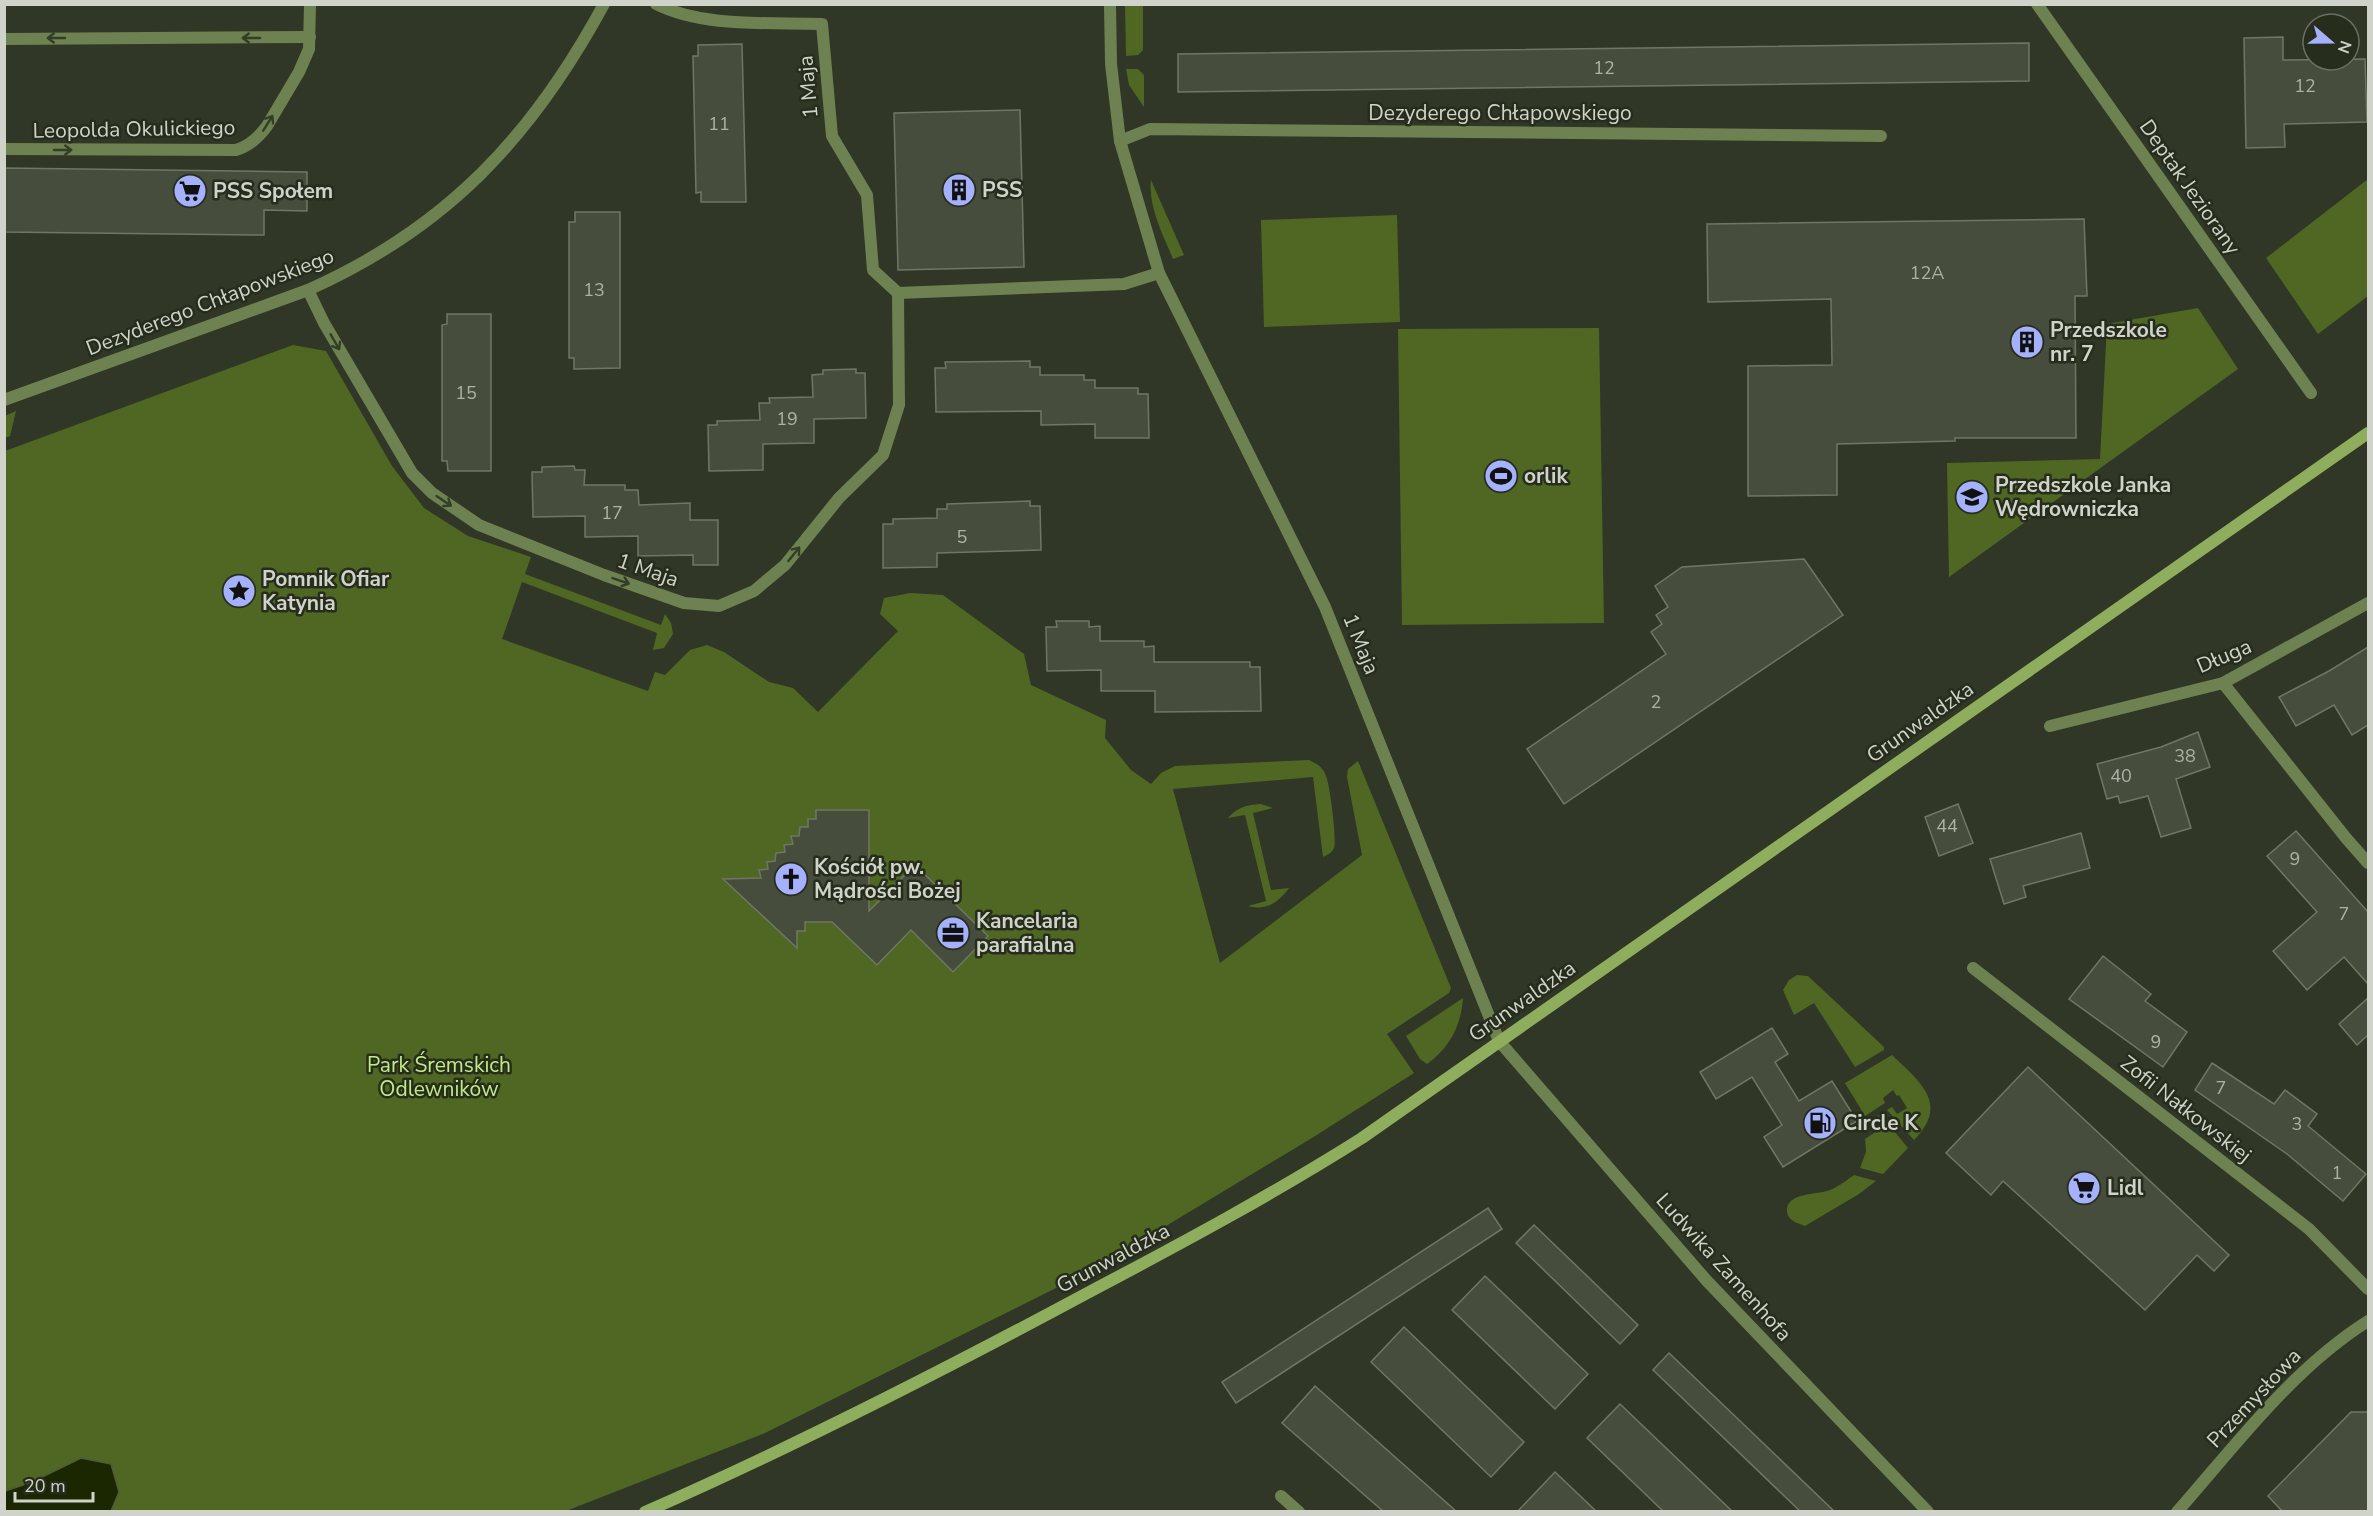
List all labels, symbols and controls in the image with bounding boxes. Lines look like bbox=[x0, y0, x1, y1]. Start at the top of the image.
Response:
north arrow bbox=[2301, 12, 2361, 72]
one-way arrow bbox=[47, 32, 67, 44]
one-way arrow bbox=[242, 32, 262, 44]
text: N bbox=[2332, 37, 2357, 56]
street label: 1 Maja bbox=[791, 54, 825, 120]
house number: 12 bbox=[1593, 56, 1615, 80]
house number: 12 bbox=[2294, 74, 2316, 98]
street label: Dezyderego Chłapowskiego bbox=[1368, 99, 1632, 127]
house number: 11 bbox=[708, 112, 730, 136]
street label: Leopolda Okulickiego bbox=[32, 113, 236, 145]
street label: Deptak Jeziorany bbox=[2133, 114, 2247, 260]
one-way arrow bbox=[262, 116, 274, 132]
one-way arrow bbox=[52, 144, 72, 155]
building icon: PSS bbox=[941, 172, 977, 208]
supermarket icon: PSS Społem bbox=[172, 173, 208, 209]
place label: PSS bbox=[982, 176, 1022, 204]
place label: PSS Społem bbox=[213, 177, 333, 205]
street label: Dezyderego Chłapowskiego bbox=[82, 242, 338, 362]
house number: 12A bbox=[1910, 261, 1944, 285]
house number: 13 bbox=[583, 278, 605, 302]
place label: Przedszkole nr. 7 bbox=[2050, 316, 2167, 368]
building icon: Przedszkole nr. 7 bbox=[2009, 324, 2045, 360]
one-way arrow bbox=[329, 333, 341, 350]
house number: 15 bbox=[455, 381, 477, 405]
house number: 19 bbox=[776, 407, 798, 431]
sports icon: orlik bbox=[1483, 458, 1519, 494]
place label: orlik bbox=[1524, 462, 1568, 490]
place label: Przedszkole Janka Wędrowniczka bbox=[1995, 471, 2171, 523]
school or university icon: Przedszkole Janka Wędrowniczka bbox=[1954, 479, 1990, 515]
one-way arrow bbox=[435, 495, 452, 507]
house number: 17 bbox=[601, 501, 623, 525]
house number: 5 bbox=[957, 525, 967, 549]
street label: 1 Maja bbox=[614, 546, 682, 594]
one-way arrow bbox=[788, 546, 801, 562]
place label: Pomnik Ofiar Katynia bbox=[262, 565, 390, 617]
place icon: Pomnik Ofiar Katynia bbox=[221, 573, 257, 609]
one-way arrow bbox=[611, 576, 630, 587]
street label: 1 Maja bbox=[1336, 609, 1386, 679]
street label: Długa bbox=[2192, 632, 2256, 680]
street label: Grunwaldzka bbox=[1861, 675, 1979, 769]
house number: 2 bbox=[1651, 690, 1661, 714]
house number: 38 bbox=[2174, 744, 2196, 768]
house number: 40 bbox=[2110, 764, 2132, 788]
house number: 44 bbox=[1936, 814, 1958, 838]
house number: 9 bbox=[2290, 847, 2300, 871]
place label: Kościół pw. Mądrości Bożej bbox=[814, 853, 961, 905]
church icon: Kościół pw. Mądrości Bożej bbox=[773, 861, 809, 897]
house number: 7 bbox=[2339, 902, 2349, 926]
place label: Kancelaria parafialna bbox=[976, 907, 1078, 959]
office icon: Kancelaria parafialna bbox=[935, 915, 971, 951]
street label: Grunwaldzka bbox=[1463, 954, 1581, 1048]
house number: 9 bbox=[2151, 1030, 2161, 1054]
street label: Zofii Nałkowskiej bbox=[2115, 1049, 2257, 1169]
park label: Park Śremskich Odlewników bbox=[367, 1051, 511, 1103]
house number: 7 bbox=[2216, 1076, 2226, 1100]
fuel station icon: Circle K bbox=[1802, 1105, 1838, 1141]
place label: Circle K bbox=[1843, 1109, 1919, 1137]
house number: 3 bbox=[2292, 1112, 2302, 1136]
house number: 1 bbox=[2332, 1161, 2342, 1185]
supermarket icon: Lidl bbox=[2066, 1170, 2102, 1206]
place label: Lidl bbox=[2107, 1174, 2144, 1202]
street label: Ludwika Zamenhofa bbox=[1650, 1187, 1798, 1347]
street label: Grunwaldzka bbox=[1051, 1216, 1175, 1300]
street label: Przemysłowa bbox=[2201, 1342, 2307, 1454]
scale bar bbox=[15, 1465, 93, 1503]
text: 20 m bbox=[24, 1474, 66, 1498]

